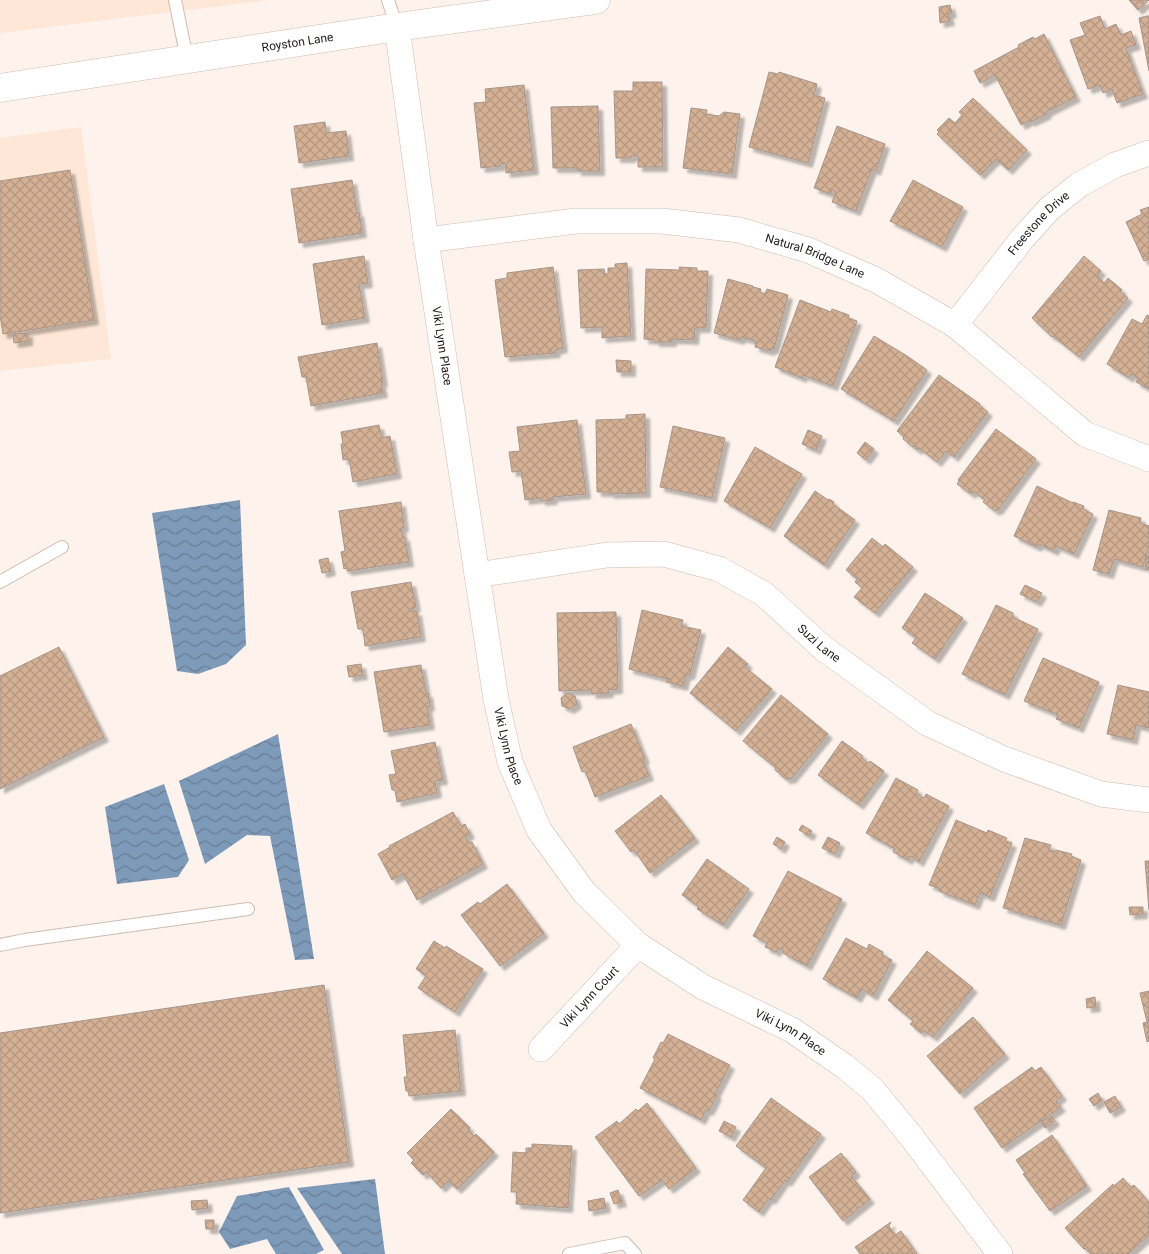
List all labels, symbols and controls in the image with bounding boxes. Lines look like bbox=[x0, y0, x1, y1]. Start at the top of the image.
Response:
street label: Royston Lane bbox=[261, 30, 334, 55]
street label: Freestone Drive bbox=[1005, 188, 1072, 258]
street label: Natural Bridge Lane bbox=[764, 231, 867, 281]
street label: Viki Lynn Place bbox=[429, 305, 455, 386]
street label: Suzi Lane bbox=[795, 621, 843, 665]
street label: Viki Lynn Place bbox=[491, 706, 526, 787]
street label: Viki Lynn Court bbox=[557, 963, 622, 1031]
street label: Viki Lynn Place bbox=[753, 1006, 829, 1058]

